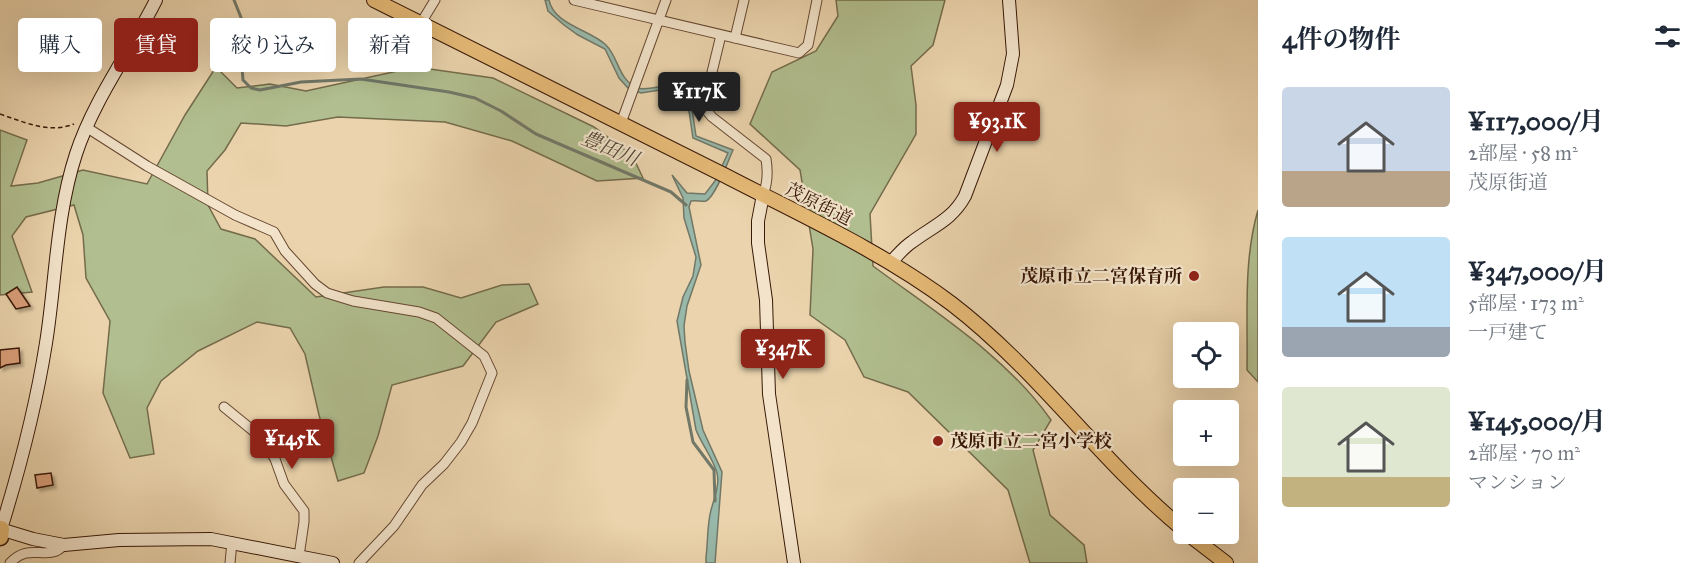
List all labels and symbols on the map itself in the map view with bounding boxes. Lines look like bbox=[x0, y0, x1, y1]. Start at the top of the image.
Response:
pin: ¥117K bbox=[657, 72, 741, 123]
pin: ¥93.1K bbox=[948, 102, 1046, 153]
water label: 豊田川 bbox=[578, 125, 644, 172]
street label: 茂原街道 bbox=[782, 178, 856, 230]
place label: 茂原市立二宮保育所 bbox=[1020, 265, 1182, 287]
marker: 茂原市立二宮保育所 bbox=[1187, 269, 1201, 283]
pin: ¥347K bbox=[741, 329, 825, 380]
pin: ¥145K bbox=[250, 419, 334, 470]
place label: 茂原市立二宮小学校 bbox=[950, 430, 1112, 452]
marker: 茂原市立二宮小学校 bbox=[931, 434, 945, 448]

